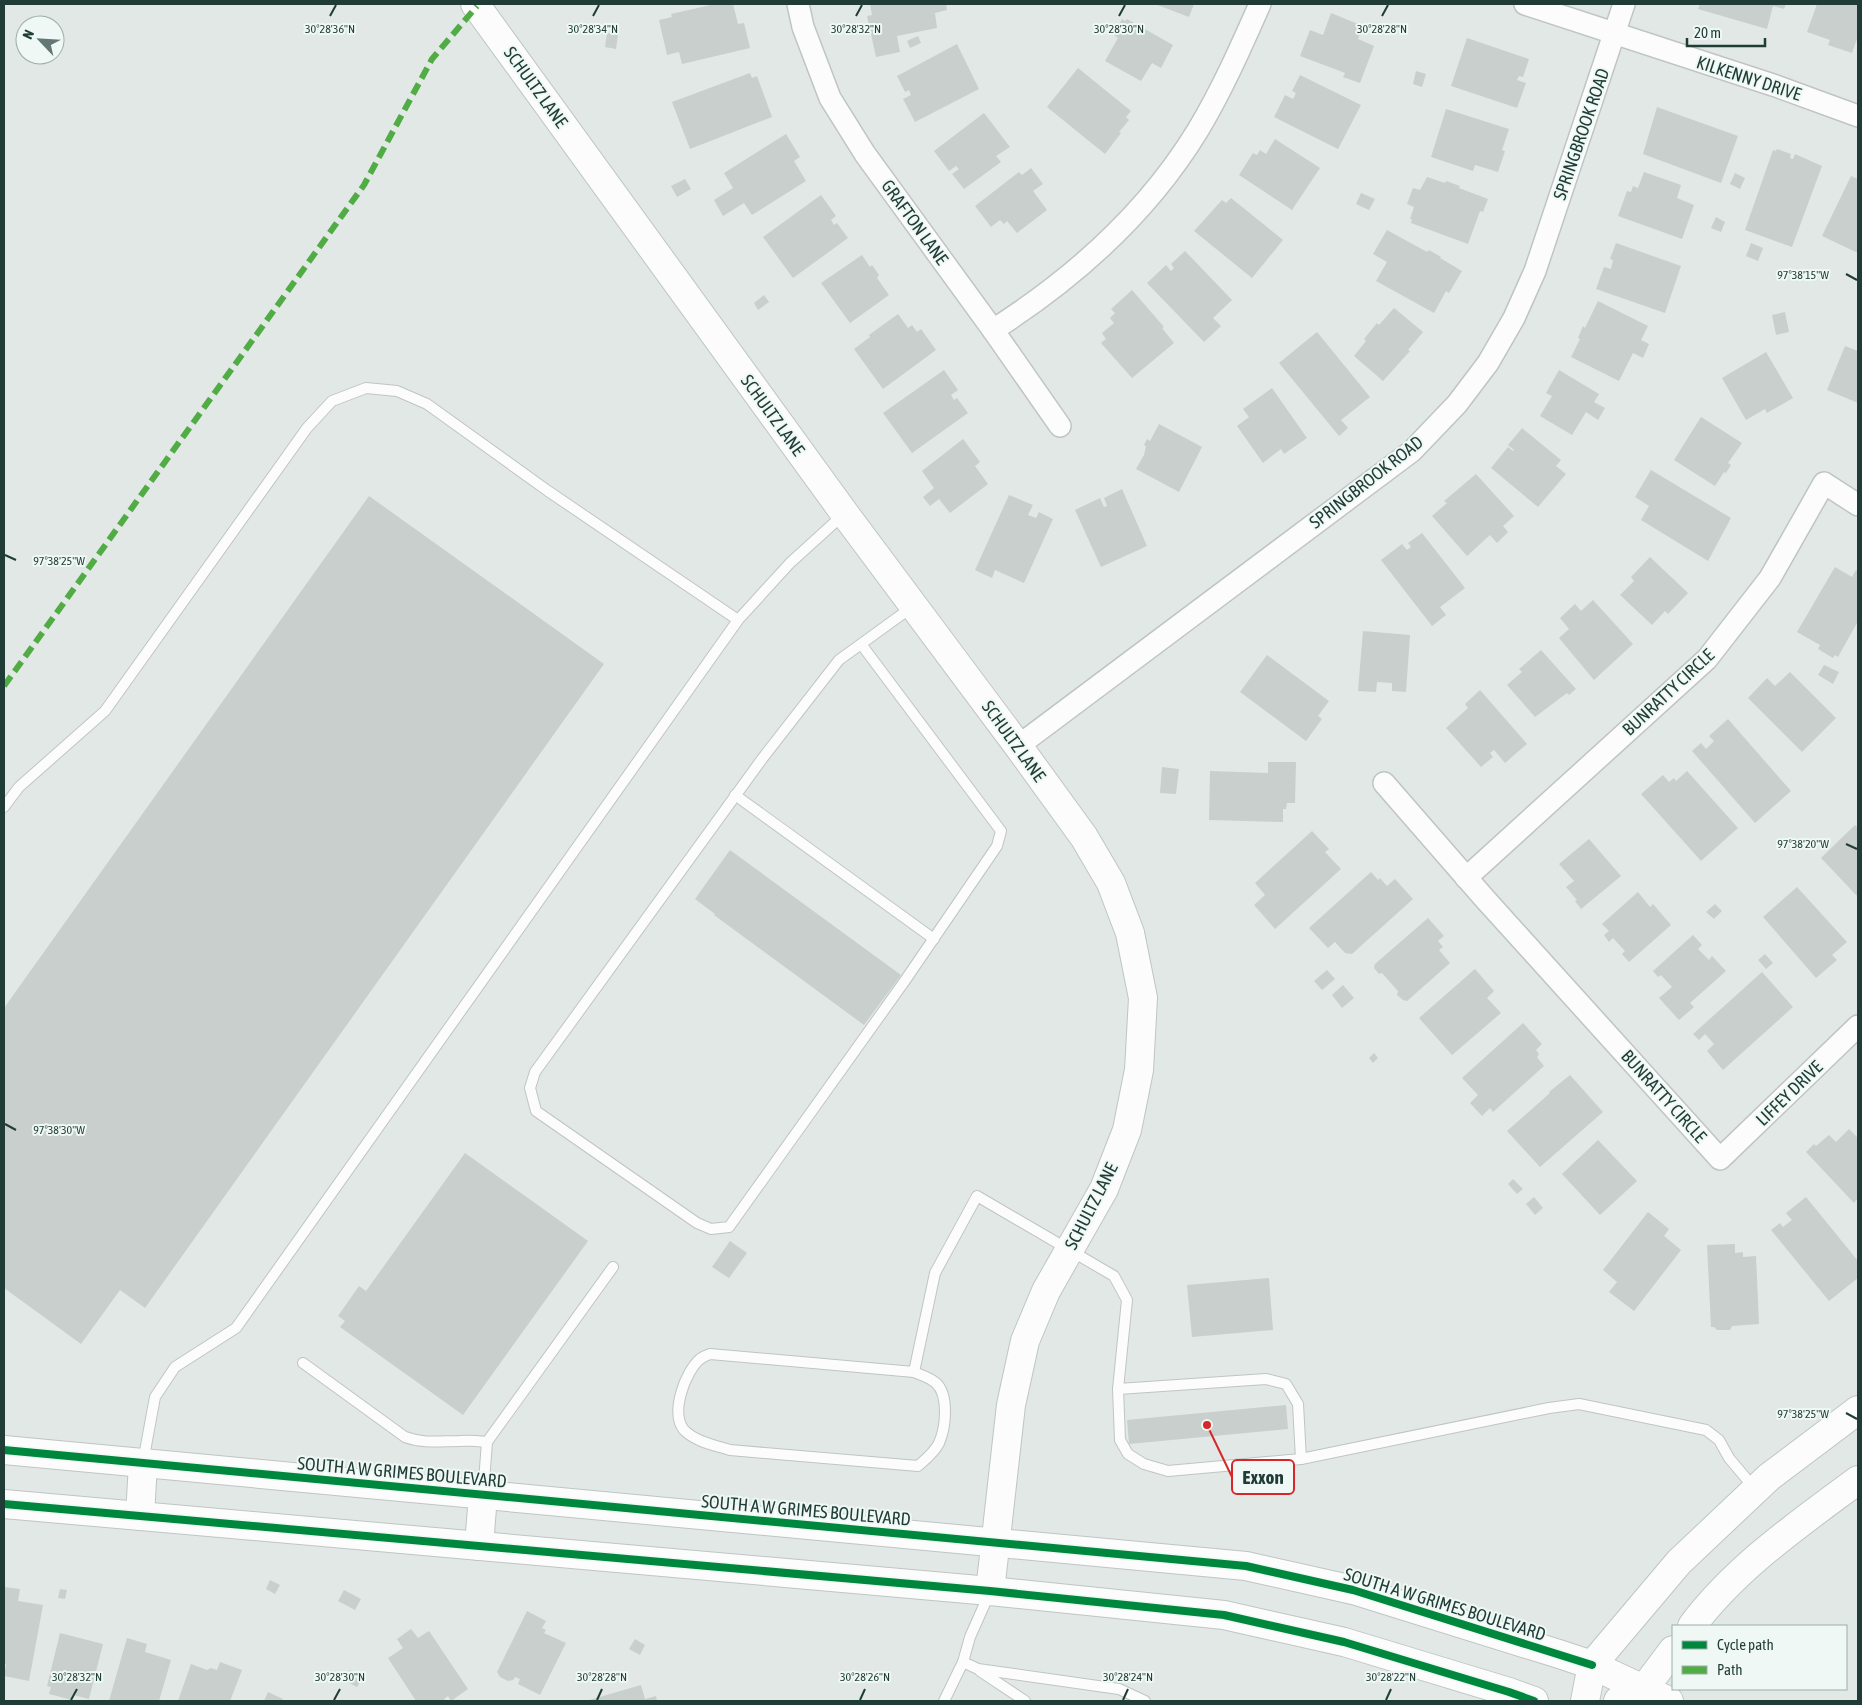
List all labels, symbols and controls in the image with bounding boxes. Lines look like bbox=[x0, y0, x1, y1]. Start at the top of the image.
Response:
north arrow bbox=[15, 15, 65, 65]
scale bar bbox=[1687, 15, 1764, 47]
text: 30°28'36"N bbox=[305, 22, 355, 36]
text: 30°28'34"N bbox=[568, 22, 618, 36]
text: 30°28'32"N bbox=[831, 22, 881, 36]
text: 30°28'30"N bbox=[1094, 22, 1144, 36]
text: 30°28'28"N bbox=[1357, 22, 1407, 36]
text: 20 m bbox=[1694, 24, 1721, 41]
text: N bbox=[19, 27, 37, 42]
street label: SCHULTZ LANE bbox=[500, 43, 572, 132]
street label: KILKENNY DRIVE bbox=[1694, 51, 1804, 105]
street label: SPRINGBROOK ROAD bbox=[1549, 65, 1613, 203]
street label: GRAFTON LANE bbox=[877, 175, 953, 269]
text: 97°38'15"W bbox=[1777, 268, 1829, 282]
street label: SCHULTZ LANE bbox=[737, 371, 809, 460]
street label: SPRINGBROOK ROAD bbox=[1305, 431, 1427, 533]
text: 97°38'25"W bbox=[33, 554, 85, 568]
street label: BUNRATTY CIRCLE bbox=[1618, 644, 1718, 740]
street label: SCHULTZ LANE bbox=[978, 697, 1050, 786]
text: 97°38'20"W bbox=[1777, 837, 1829, 851]
street label: BUNRATTY CIRCLE bbox=[1617, 1045, 1711, 1147]
street label: LIFFEY DRIVE bbox=[1751, 1056, 1827, 1130]
text: 97°38'30"W bbox=[33, 1123, 85, 1137]
street label: SCHULTZ LANE bbox=[1060, 1159, 1122, 1253]
text: 97°38'25"W bbox=[1777, 1407, 1829, 1421]
street label: SOUTH A W GRIMES BOULEVARD bbox=[297, 1452, 507, 1492]
callout: Exxon bbox=[1232, 1460, 1294, 1494]
text: Exxon bbox=[1242, 1466, 1284, 1488]
street label: SOUTH A W GRIMES BOULEVARD bbox=[701, 1490, 911, 1530]
street label: SOUTH A W GRIMES BOULEVARD bbox=[1342, 1563, 1548, 1645]
legend bbox=[1672, 1625, 1847, 1690]
text: Cycle path bbox=[1717, 1636, 1774, 1653]
text: Path bbox=[1717, 1661, 1743, 1678]
text: 30°28'32"N bbox=[52, 1670, 102, 1684]
text: 30°28'30"N bbox=[315, 1670, 365, 1684]
text: 30°28'28"N bbox=[577, 1670, 627, 1684]
text: 30°28'26"N bbox=[840, 1670, 890, 1684]
text: 30°28'24"N bbox=[1103, 1670, 1153, 1684]
text: 30°28'22"N bbox=[1366, 1670, 1416, 1684]

